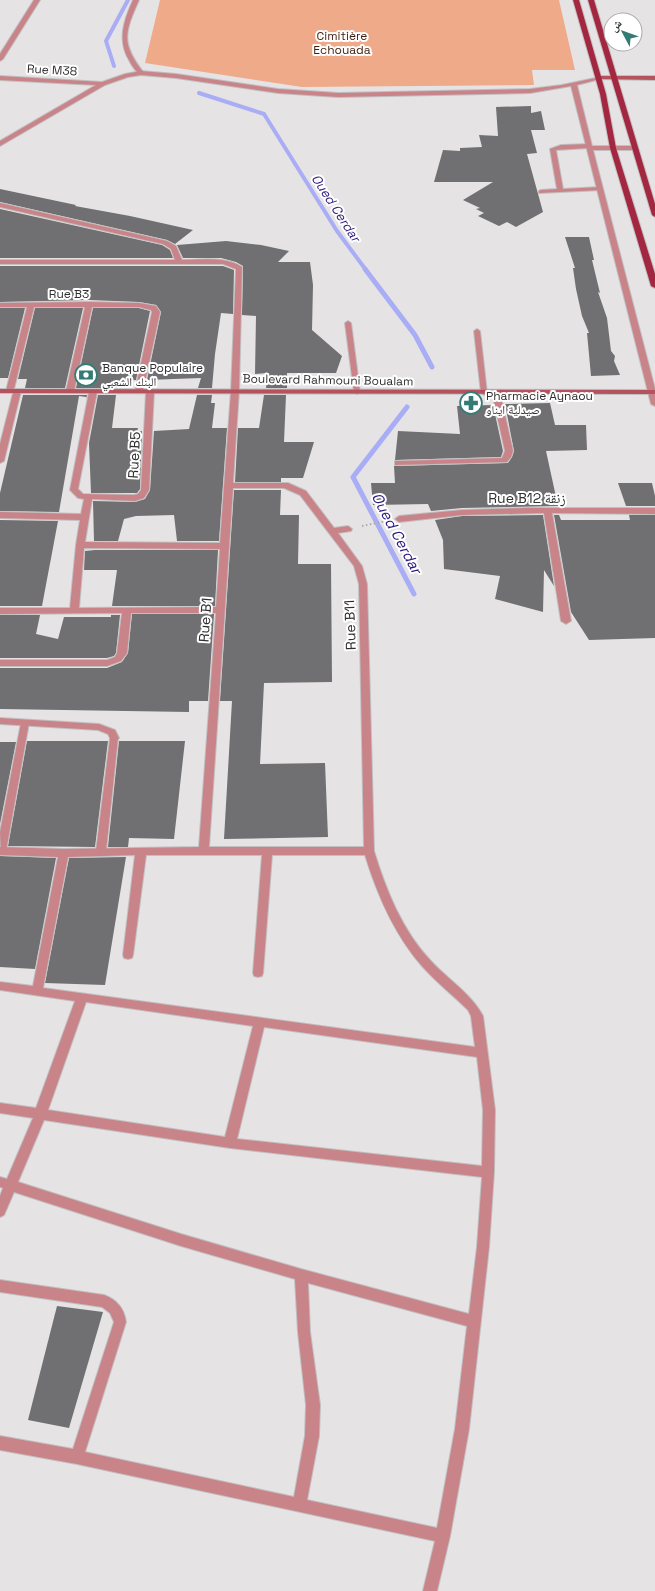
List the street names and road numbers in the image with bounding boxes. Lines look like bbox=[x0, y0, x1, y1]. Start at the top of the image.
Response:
street label: Rue M38 bbox=[27, 61, 77, 79]
street label: Rue B3 bbox=[49, 286, 89, 302]
street label: Boulevard Rahmouni Boualam bbox=[242, 371, 414, 389]
street label: Rue B5 bbox=[124, 431, 144, 479]
street label: Rue B12 زنقة bbox=[488, 489, 566, 507]
street label: Rue B1 bbox=[194, 597, 216, 643]
street label: Rue B11 bbox=[340, 600, 360, 650]

